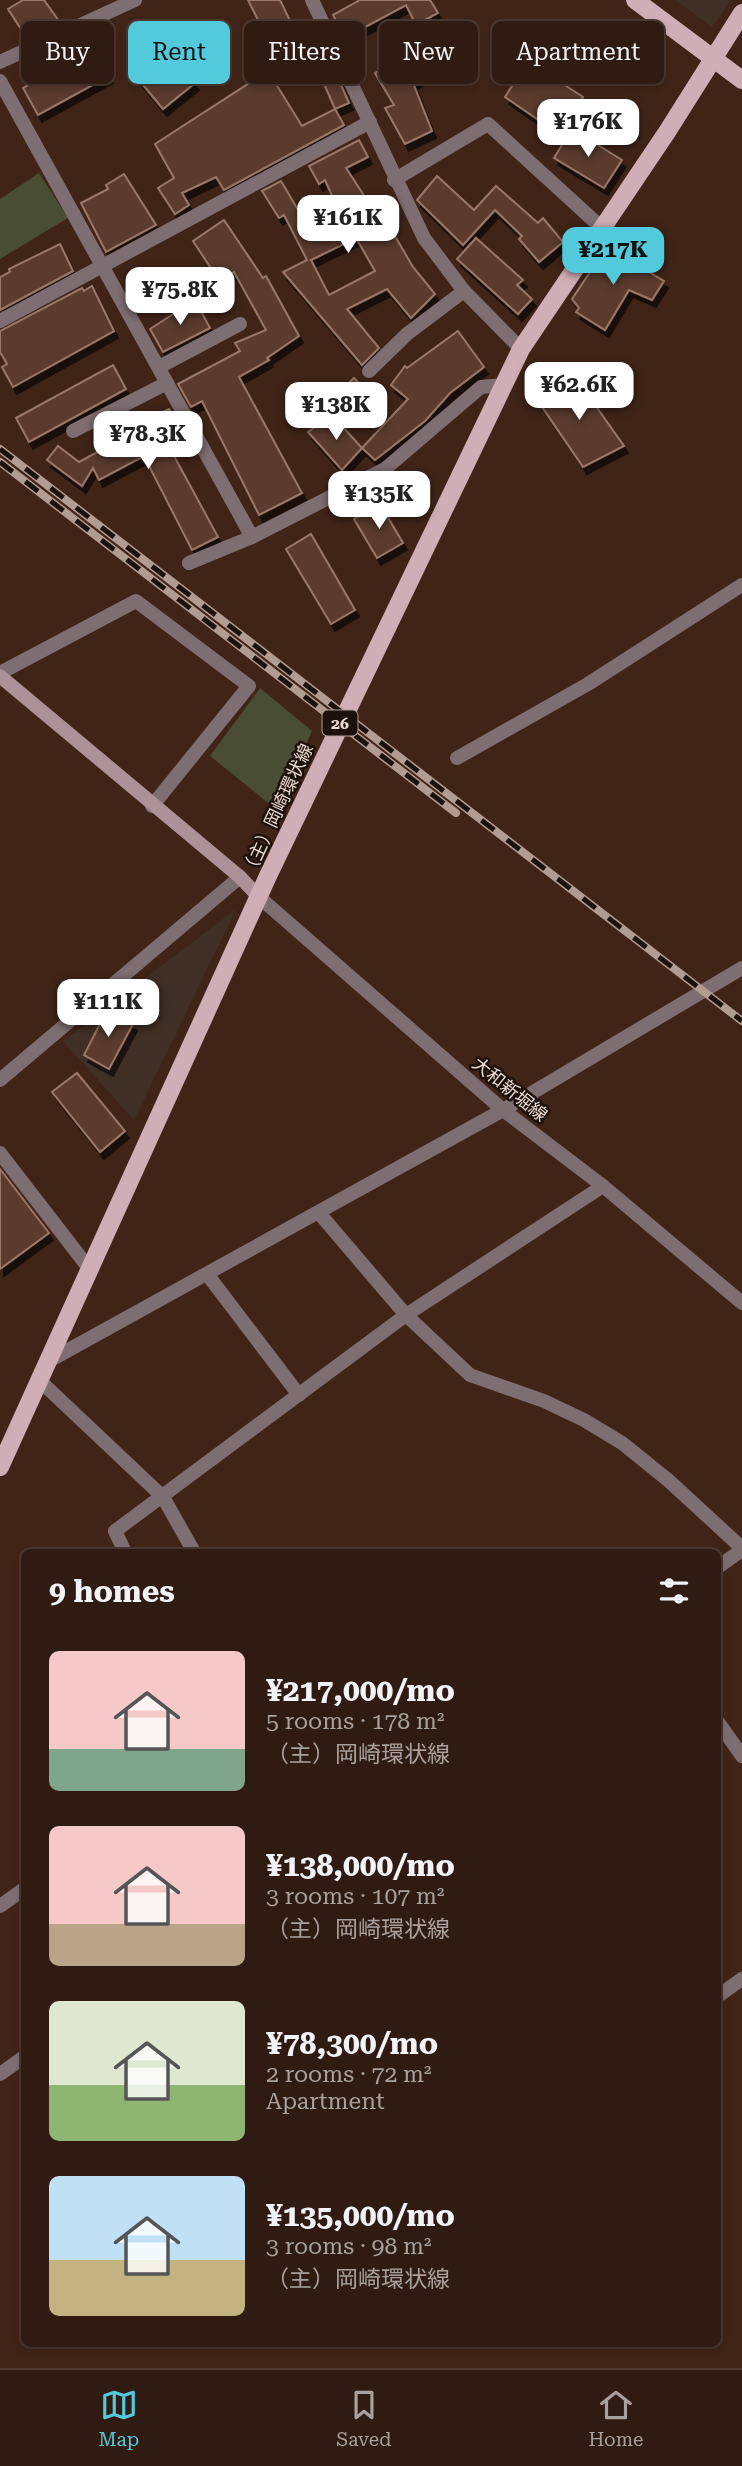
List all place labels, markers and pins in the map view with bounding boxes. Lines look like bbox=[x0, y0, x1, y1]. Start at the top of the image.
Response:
pin: ¥176K bbox=[539, 100, 637, 159]
pin: ¥161K bbox=[299, 196, 397, 255]
pin: ¥217K bbox=[564, 228, 662, 287]
pin: ¥75.8K bbox=[123, 268, 237, 327]
pin: ¥62.6K bbox=[522, 362, 636, 422]
pin: ¥138K bbox=[287, 382, 385, 442]
pin: ¥78.3K bbox=[91, 412, 205, 471]
pin: ¥135K bbox=[330, 472, 428, 531]
pin: ¥111K bbox=[59, 979, 157, 1039]

